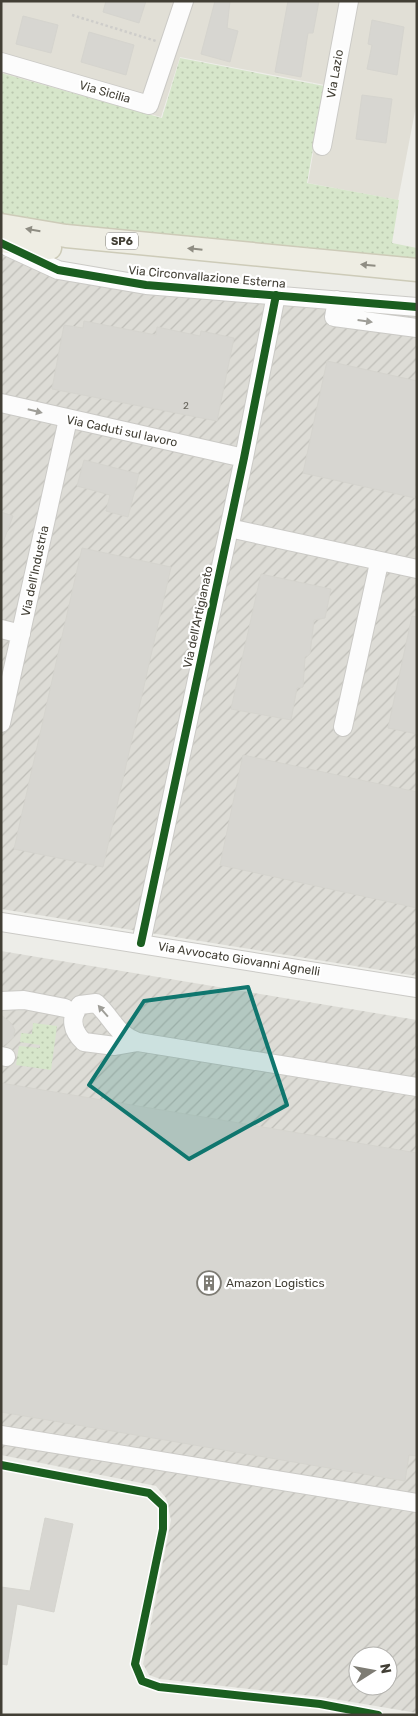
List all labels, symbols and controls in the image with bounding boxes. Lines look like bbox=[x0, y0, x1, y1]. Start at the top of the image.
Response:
street label: Via Lazio bbox=[324, 48, 346, 100]
street label: Via Sicilia bbox=[78, 78, 132, 106]
one-way arrow bbox=[25, 226, 41, 234]
road number: SP6 bbox=[106, 232, 138, 250]
one-way arrow bbox=[186, 245, 202, 253]
one-way arrow bbox=[360, 261, 376, 269]
street label: Via Circonvallazione Esterna bbox=[128, 263, 286, 291]
one-way arrow bbox=[358, 318, 374, 326]
house number: 2 bbox=[183, 400, 189, 412]
one-way arrow bbox=[27, 407, 42, 415]
street label: Via Caduti sul lavoro bbox=[65, 412, 179, 450]
street label: Via dell'Industria bbox=[19, 524, 51, 618]
street label: Via dell'Artigianato bbox=[180, 565, 216, 669]
street label: Via Avvocato Giovanni Agnelli bbox=[157, 939, 321, 979]
one-way arrow bbox=[97, 1005, 108, 1018]
building icon: Amazon Logistics bbox=[196, 1270, 222, 1296]
place label: Amazon Logistics bbox=[226, 1276, 325, 1290]
north arrow bbox=[348, 1646, 398, 1696]
text: N bbox=[376, 1662, 395, 1675]

